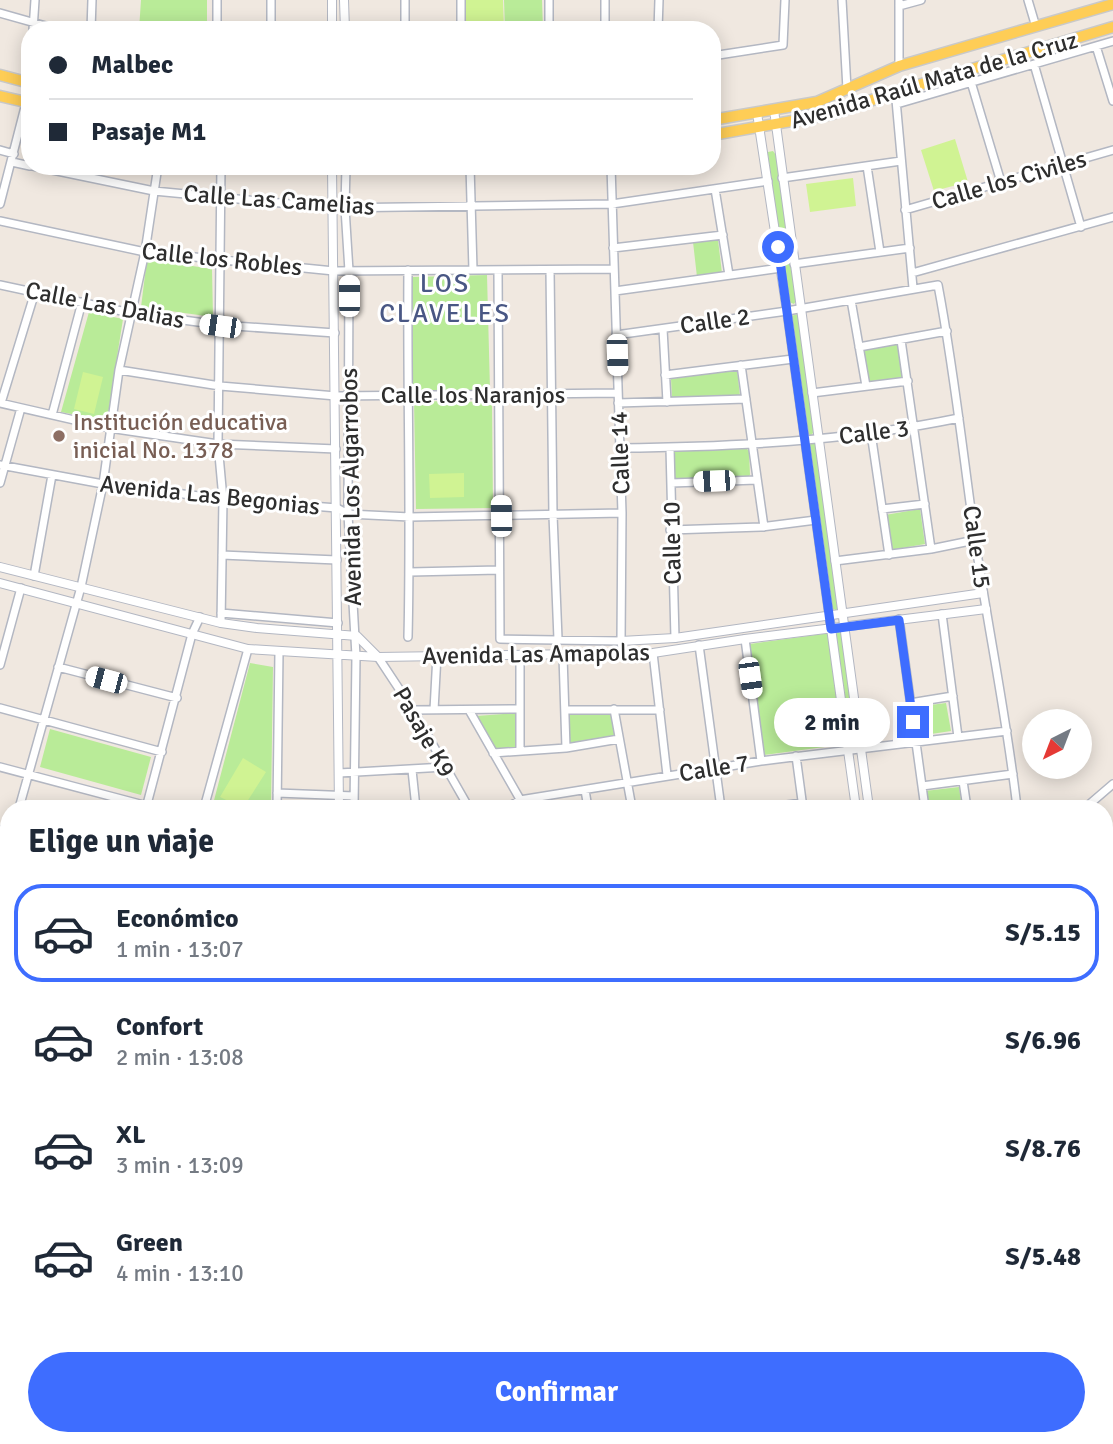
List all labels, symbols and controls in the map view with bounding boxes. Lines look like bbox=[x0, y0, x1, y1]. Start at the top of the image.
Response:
street label: Avenida Raúl Mata de la Cruz bbox=[787, 25, 1081, 135]
text: Malbec bbox=[91, 49, 173, 81]
text: Pasaje M1 bbox=[91, 116, 206, 148]
street label: Calle los Civiles bbox=[928, 144, 1090, 216]
street label: Calle Las Camelias bbox=[183, 178, 375, 222]
route start bbox=[762, 231, 794, 263]
street label: Calle los Robles bbox=[140, 236, 304, 282]
district label: LOS CLAVELES bbox=[379, 268, 511, 330]
street label: Calle Las Dalias bbox=[23, 275, 187, 335]
car bbox=[339, 275, 360, 317]
street label: Calle 2 bbox=[678, 301, 752, 341]
car bbox=[198, 313, 243, 339]
car bbox=[606, 334, 629, 376]
street label: Avenida Los Algarrobos bbox=[334, 368, 368, 606]
street label: Calle los Naranjos bbox=[381, 380, 565, 410]
place label: Institución educativa inicial No. 1378 bbox=[73, 407, 288, 465]
street label: Calle 14 bbox=[604, 411, 636, 495]
street label: Calle 3 bbox=[837, 413, 911, 451]
marker: Institución educativa inicial No. 1378 bbox=[51, 428, 67, 444]
street label: Avenida Las Begonias bbox=[99, 469, 321, 521]
car bbox=[693, 470, 736, 492]
car bbox=[491, 495, 512, 537]
street label: Calle 10 bbox=[656, 501, 688, 585]
street label: Calle 15 bbox=[956, 504, 998, 590]
street label: Avenida Las Amapolas bbox=[422, 637, 650, 671]
car bbox=[737, 656, 764, 700]
car bbox=[83, 664, 130, 696]
street label: Pasaje K9 bbox=[386, 682, 462, 782]
callout: 2 min bbox=[773, 698, 888, 746]
route end bbox=[897, 706, 929, 738]
text: 2 min bbox=[804, 708, 860, 737]
north arrow bbox=[1022, 709, 1092, 779]
map controls bbox=[1022, 709, 1092, 779]
street label: Calle 7 bbox=[677, 748, 751, 788]
text: Elige un viaje bbox=[28, 822, 214, 861]
icon: car bbox=[32, 902, 95, 965]
text: Económico bbox=[116, 903, 239, 935]
text: S/5.15 bbox=[1005, 917, 1081, 949]
text: 1 min · 13:07 bbox=[116, 935, 244, 964]
icon: car bbox=[32, 1010, 95, 1073]
text: Confort bbox=[116, 1011, 203, 1043]
text: S/6.96 bbox=[1005, 1025, 1081, 1057]
text: 2 min · 13:08 bbox=[116, 1043, 244, 1072]
icon: car bbox=[32, 1118, 95, 1181]
text: XL bbox=[116, 1119, 146, 1151]
text: S/8.76 bbox=[1005, 1133, 1081, 1165]
text: 3 min · 13:09 bbox=[116, 1151, 244, 1180]
icon: car bbox=[32, 1226, 95, 1289]
text: Green bbox=[116, 1227, 183, 1259]
text: S/5.48 bbox=[1005, 1241, 1081, 1273]
text: 4 min · 13:10 bbox=[116, 1259, 244, 1288]
button: Confirmar bbox=[28, 1352, 1085, 1432]

